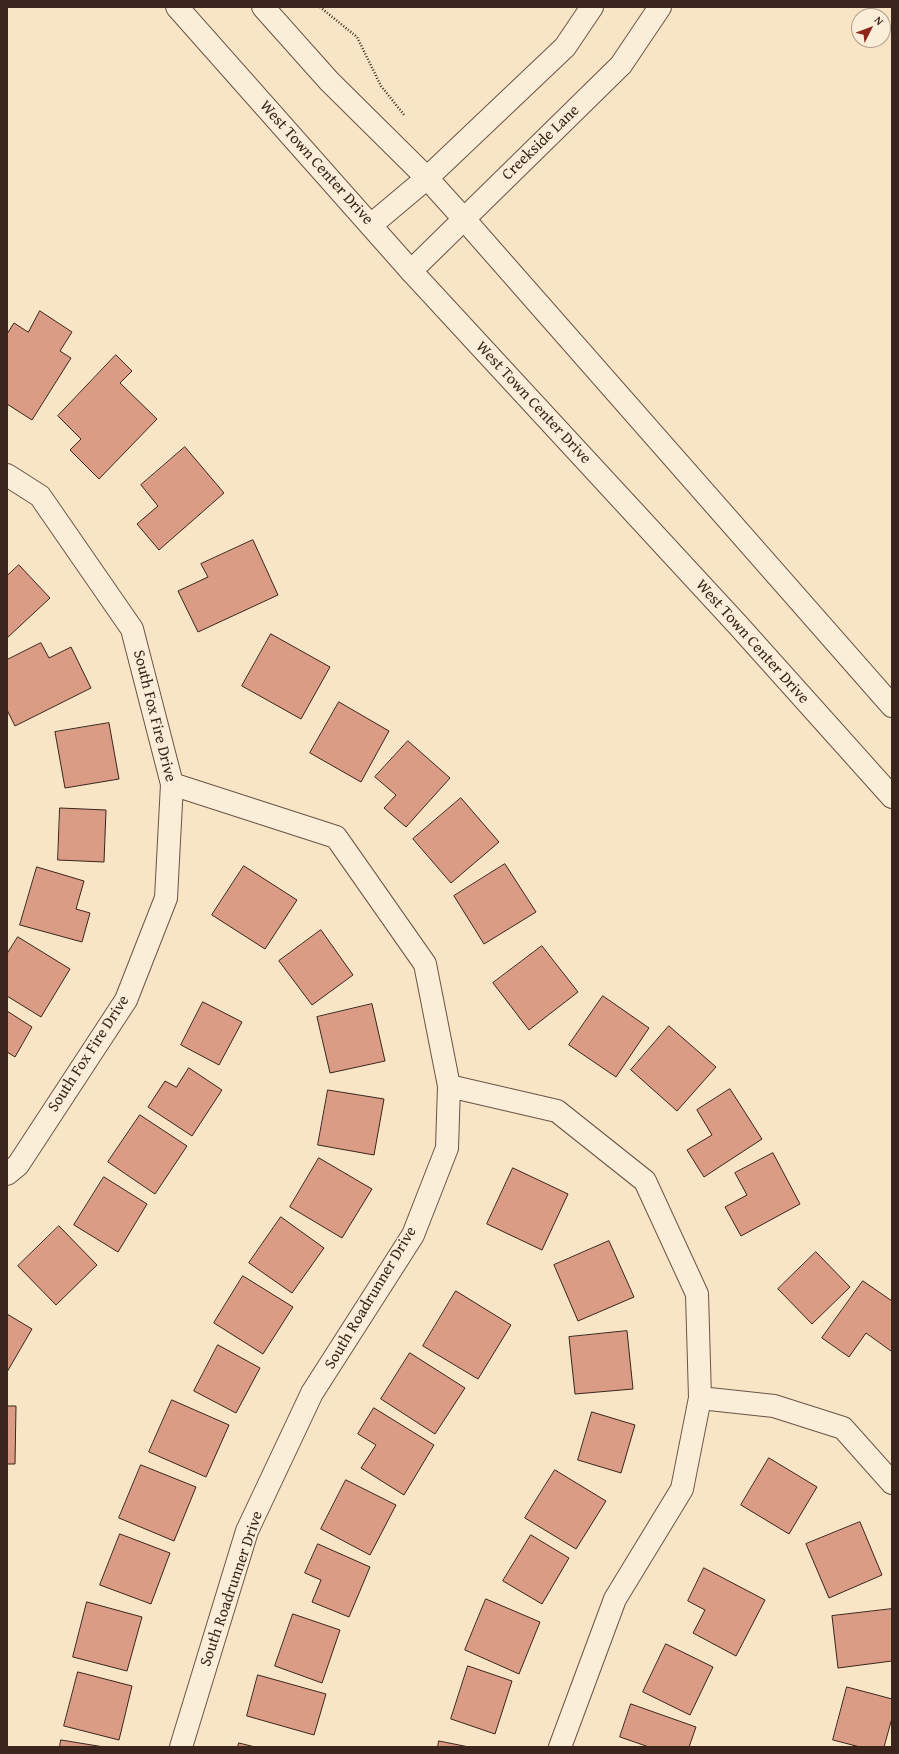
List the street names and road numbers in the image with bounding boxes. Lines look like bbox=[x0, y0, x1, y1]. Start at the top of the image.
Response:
street label: West Town Center Drive bbox=[255, 97, 377, 229]
street label: Creekside Lane bbox=[498, 101, 584, 185]
street label: West Town Center Drive bbox=[471, 338, 595, 468]
street label: West Town Center Drive bbox=[691, 576, 813, 708]
street label: South Fox Fire Drive bbox=[128, 648, 180, 784]
street label: South Fox Fire Drive bbox=[44, 992, 134, 1116]
street label: South Roadrunner Drive bbox=[321, 1223, 421, 1373]
street label: South Roadrunner Drive bbox=[196, 1509, 268, 1669]

